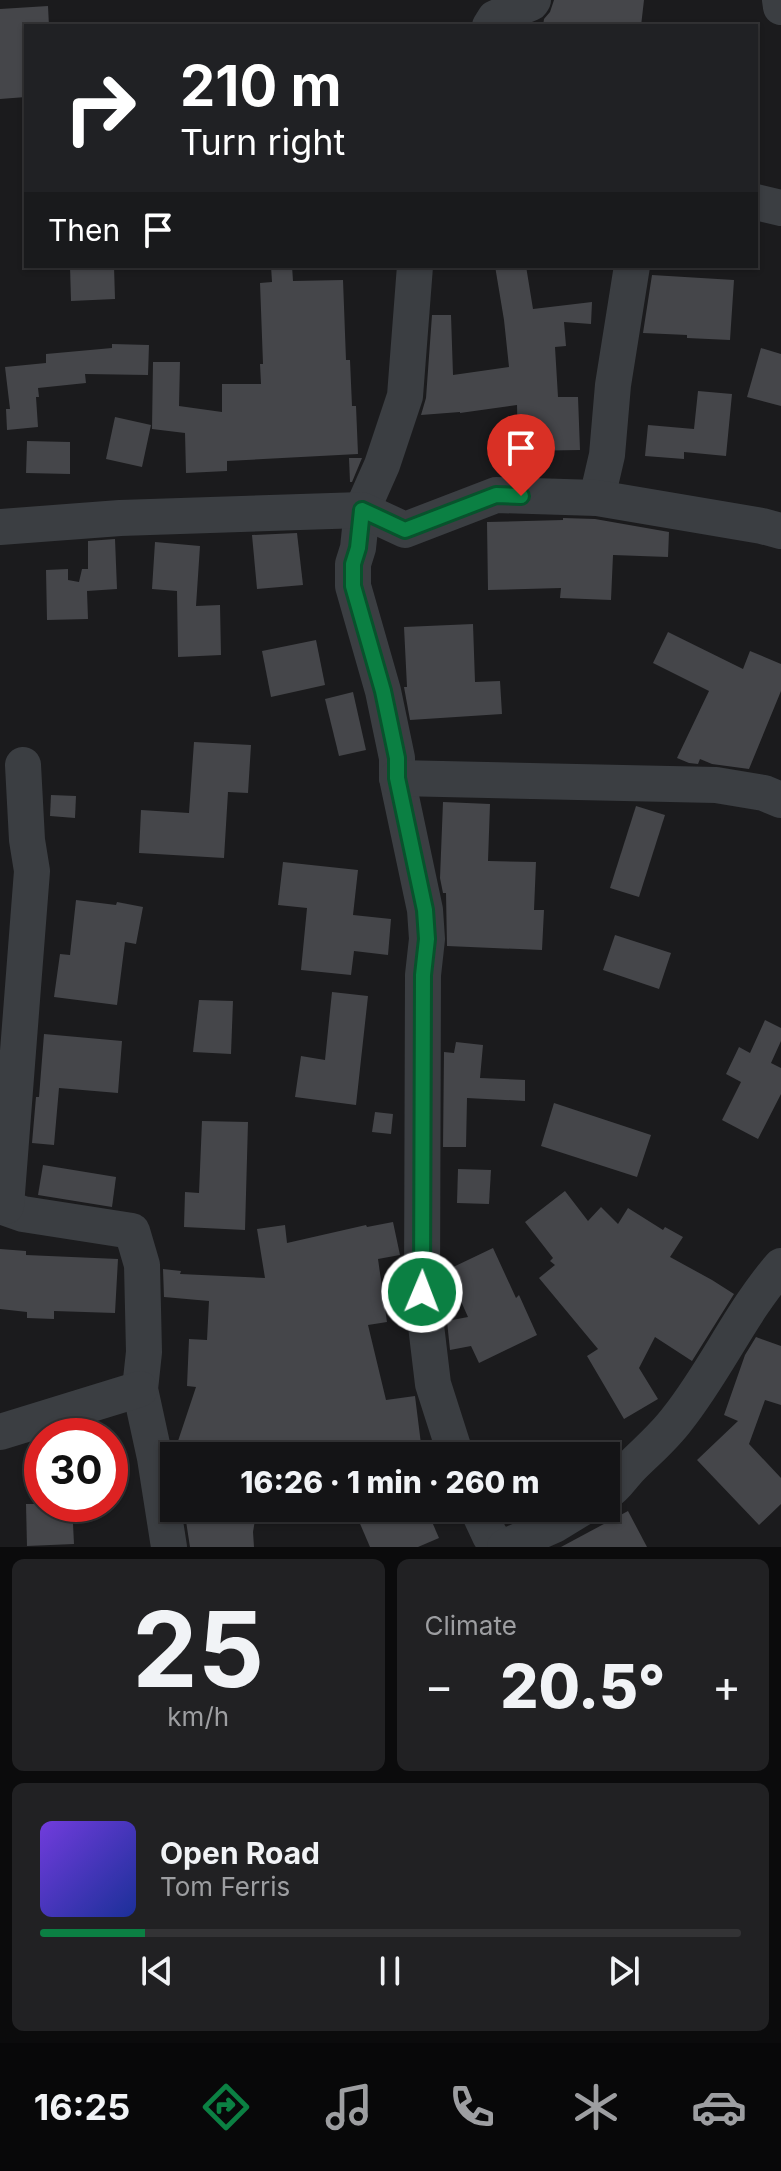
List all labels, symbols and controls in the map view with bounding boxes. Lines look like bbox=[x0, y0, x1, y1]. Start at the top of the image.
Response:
text: 210 m bbox=[180, 52, 342, 120]
icon: right bbox=[48, 56, 152, 160]
text: Turn right bbox=[180, 120, 345, 164]
icon: arrive bbox=[136, 208, 180, 252]
text: Then bbox=[48, 212, 120, 248]
pin bbox=[487, 414, 555, 496]
icon: arrive bbox=[499, 426, 543, 470]
position arrow bbox=[380, 1250, 464, 1334]
speed limit sign: 30 bbox=[24, 1418, 128, 1522]
text: 16:26 · 1 min · 260 m bbox=[240, 1464, 540, 1500]
text: 25 bbox=[132, 1586, 264, 1712]
text: Climate bbox=[425, 1610, 517, 1641]
text: 20.5° bbox=[500, 1650, 665, 1722]
text: − bbox=[425, 1659, 454, 1713]
text: + bbox=[712, 1659, 741, 1713]
text: km/h bbox=[167, 1701, 229, 1732]
text: Open Road bbox=[160, 1835, 320, 1871]
text: Tom Ferris bbox=[160, 1871, 290, 1902]
icon: previous bbox=[135, 1949, 179, 1993]
icon: pause bbox=[368, 1949, 412, 1993]
icon: next bbox=[602, 1949, 646, 1993]
icon: directions bbox=[198, 2079, 254, 2135]
icon: music bbox=[321, 2079, 377, 2135]
icon: phone bbox=[444, 2079, 500, 2135]
icon: climate bbox=[568, 2079, 624, 2135]
icon: car bbox=[691, 2079, 747, 2135]
text: 16:25 bbox=[34, 2085, 130, 2129]

